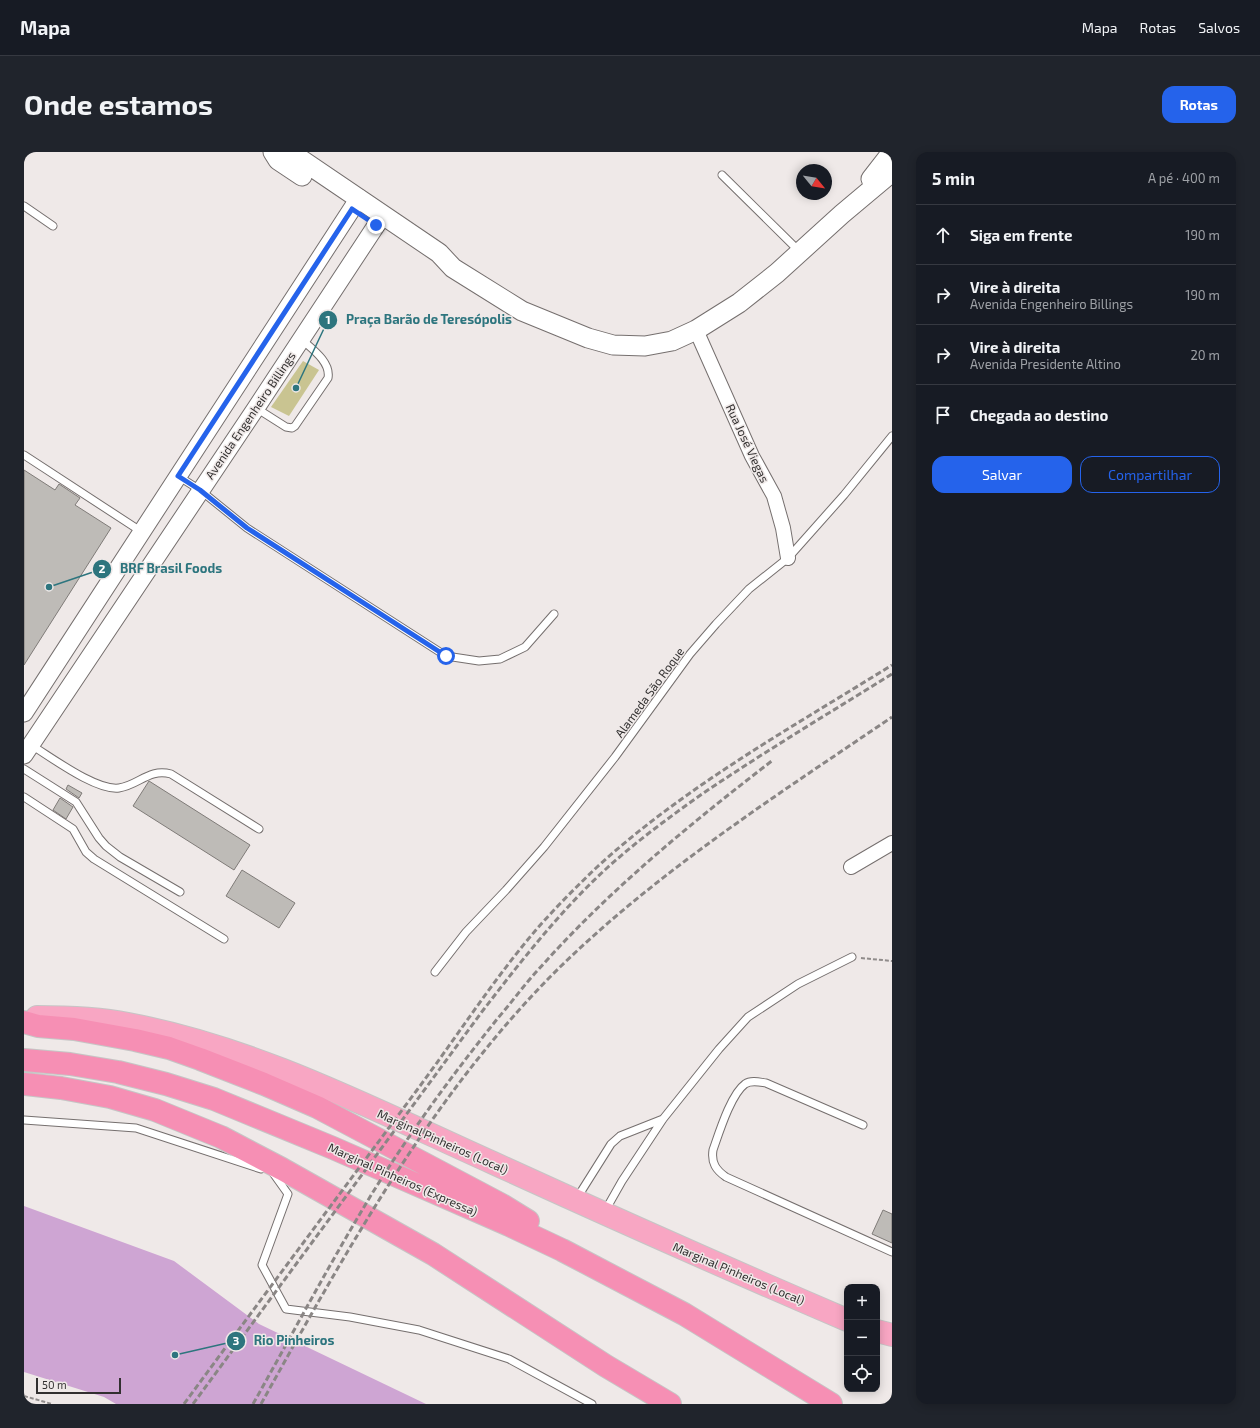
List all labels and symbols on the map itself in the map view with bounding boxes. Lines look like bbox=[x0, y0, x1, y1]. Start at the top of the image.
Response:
north arrow bbox=[796, 164, 832, 200]
route end bbox=[367, 216, 385, 234]
callout: Praça Barão de Teresópolis bbox=[318, 307, 520, 332]
text: Praça Barão de Teresópolis bbox=[346, 311, 512, 328]
text: 1 bbox=[325, 312, 331, 326]
street label: Avenida Engenheiro Billings bbox=[202, 349, 298, 481]
street label: Rua José Viegas bbox=[724, 401, 772, 485]
callout: BRF Brasil Foods bbox=[92, 556, 230, 581]
text: BRF Brasil Foods bbox=[120, 560, 222, 576]
text: 2 bbox=[99, 561, 106, 575]
street label: Alameda São Roque bbox=[612, 644, 686, 740]
route start bbox=[437, 647, 455, 665]
street label: Marginal Pinheiros (Local) bbox=[375, 1106, 511, 1176]
street label: Marginal Pinheiros (Expressa) bbox=[326, 1140, 480, 1218]
street label: Marginal Pinheiros (Local) bbox=[671, 1239, 807, 1307]
callout: Rio Pinheiros bbox=[226, 1328, 342, 1353]
text: Rio Pinheiros bbox=[254, 1332, 334, 1348]
text: 3 bbox=[233, 1333, 240, 1347]
scale bar bbox=[36, 1376, 121, 1395]

